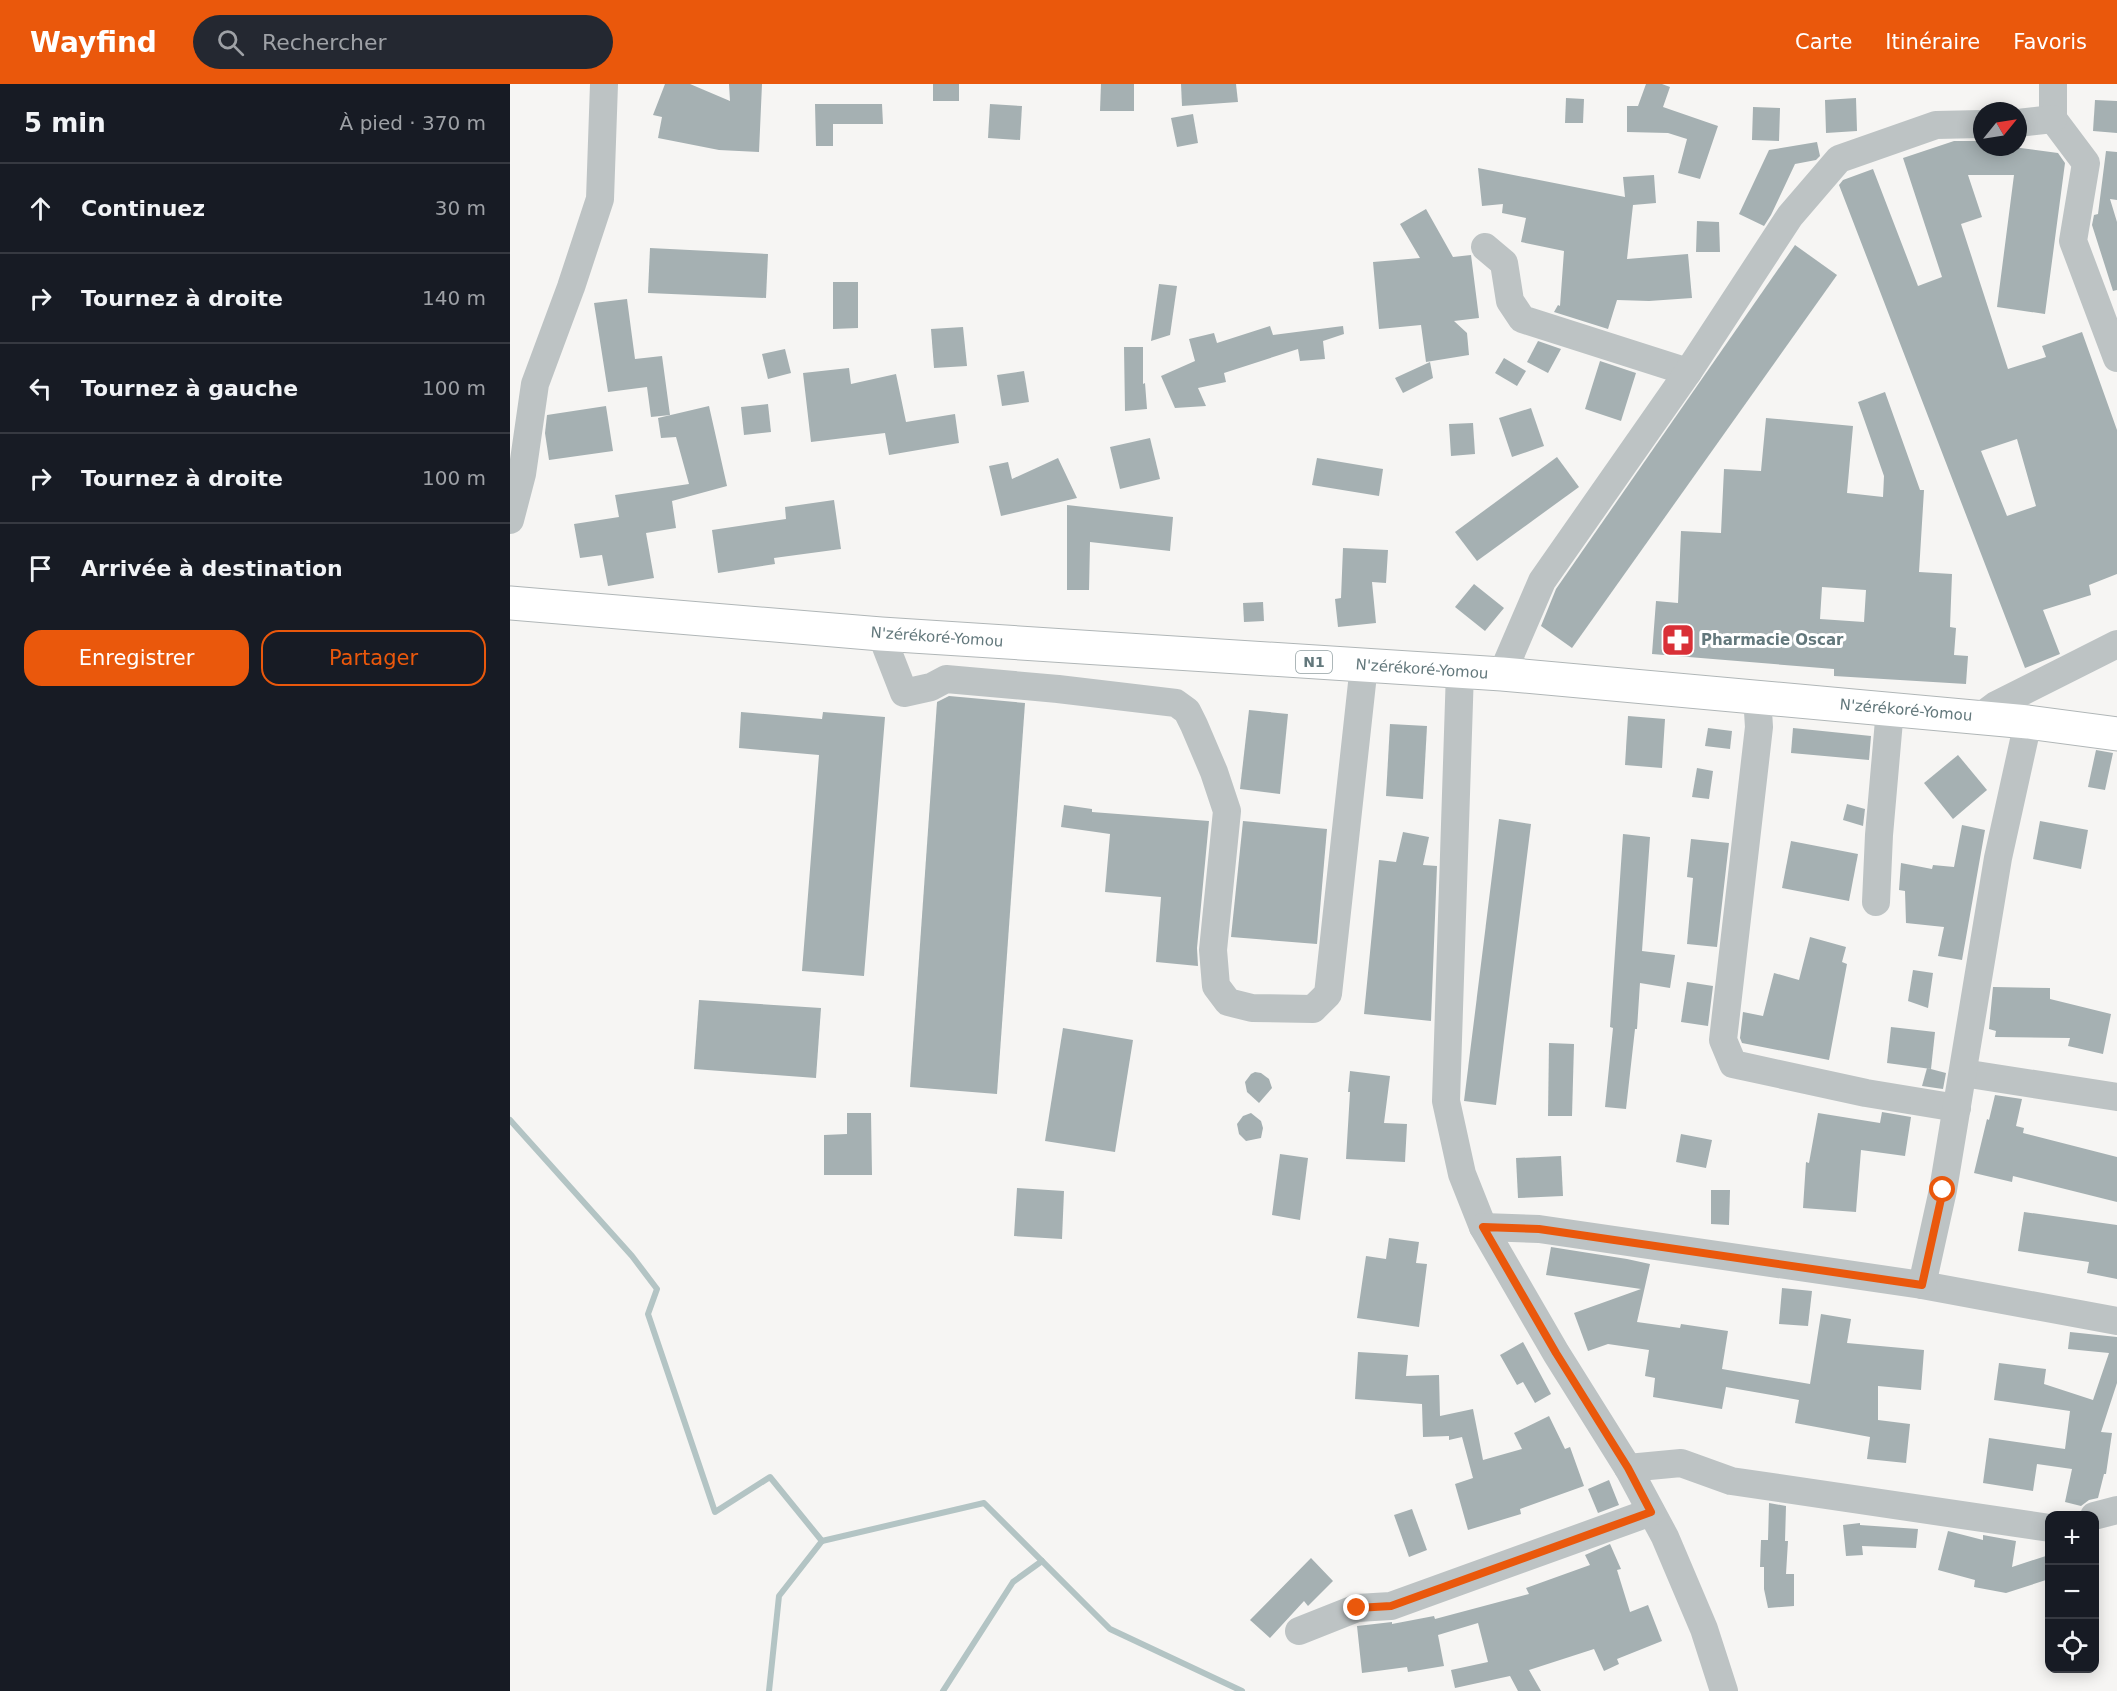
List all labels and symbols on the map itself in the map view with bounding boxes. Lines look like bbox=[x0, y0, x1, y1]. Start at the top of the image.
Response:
north arrow bbox=[1973, 102, 2027, 156]
pharmacy icon: Pharmacie Oscar bbox=[1660, 622, 1696, 658]
street label: N'zérékoré-Yomou bbox=[870, 623, 1004, 651]
place label: Pharmacie Oscar bbox=[1701, 631, 1844, 649]
road number: N1 bbox=[1296, 651, 1332, 673]
street label: N'zérékoré-Yomou bbox=[1355, 655, 1489, 683]
street label: N'zérékoré-Yomou bbox=[1839, 695, 1973, 725]
route start bbox=[1929, 1176, 1955, 1202]
route end bbox=[1343, 1594, 1369, 1620]

